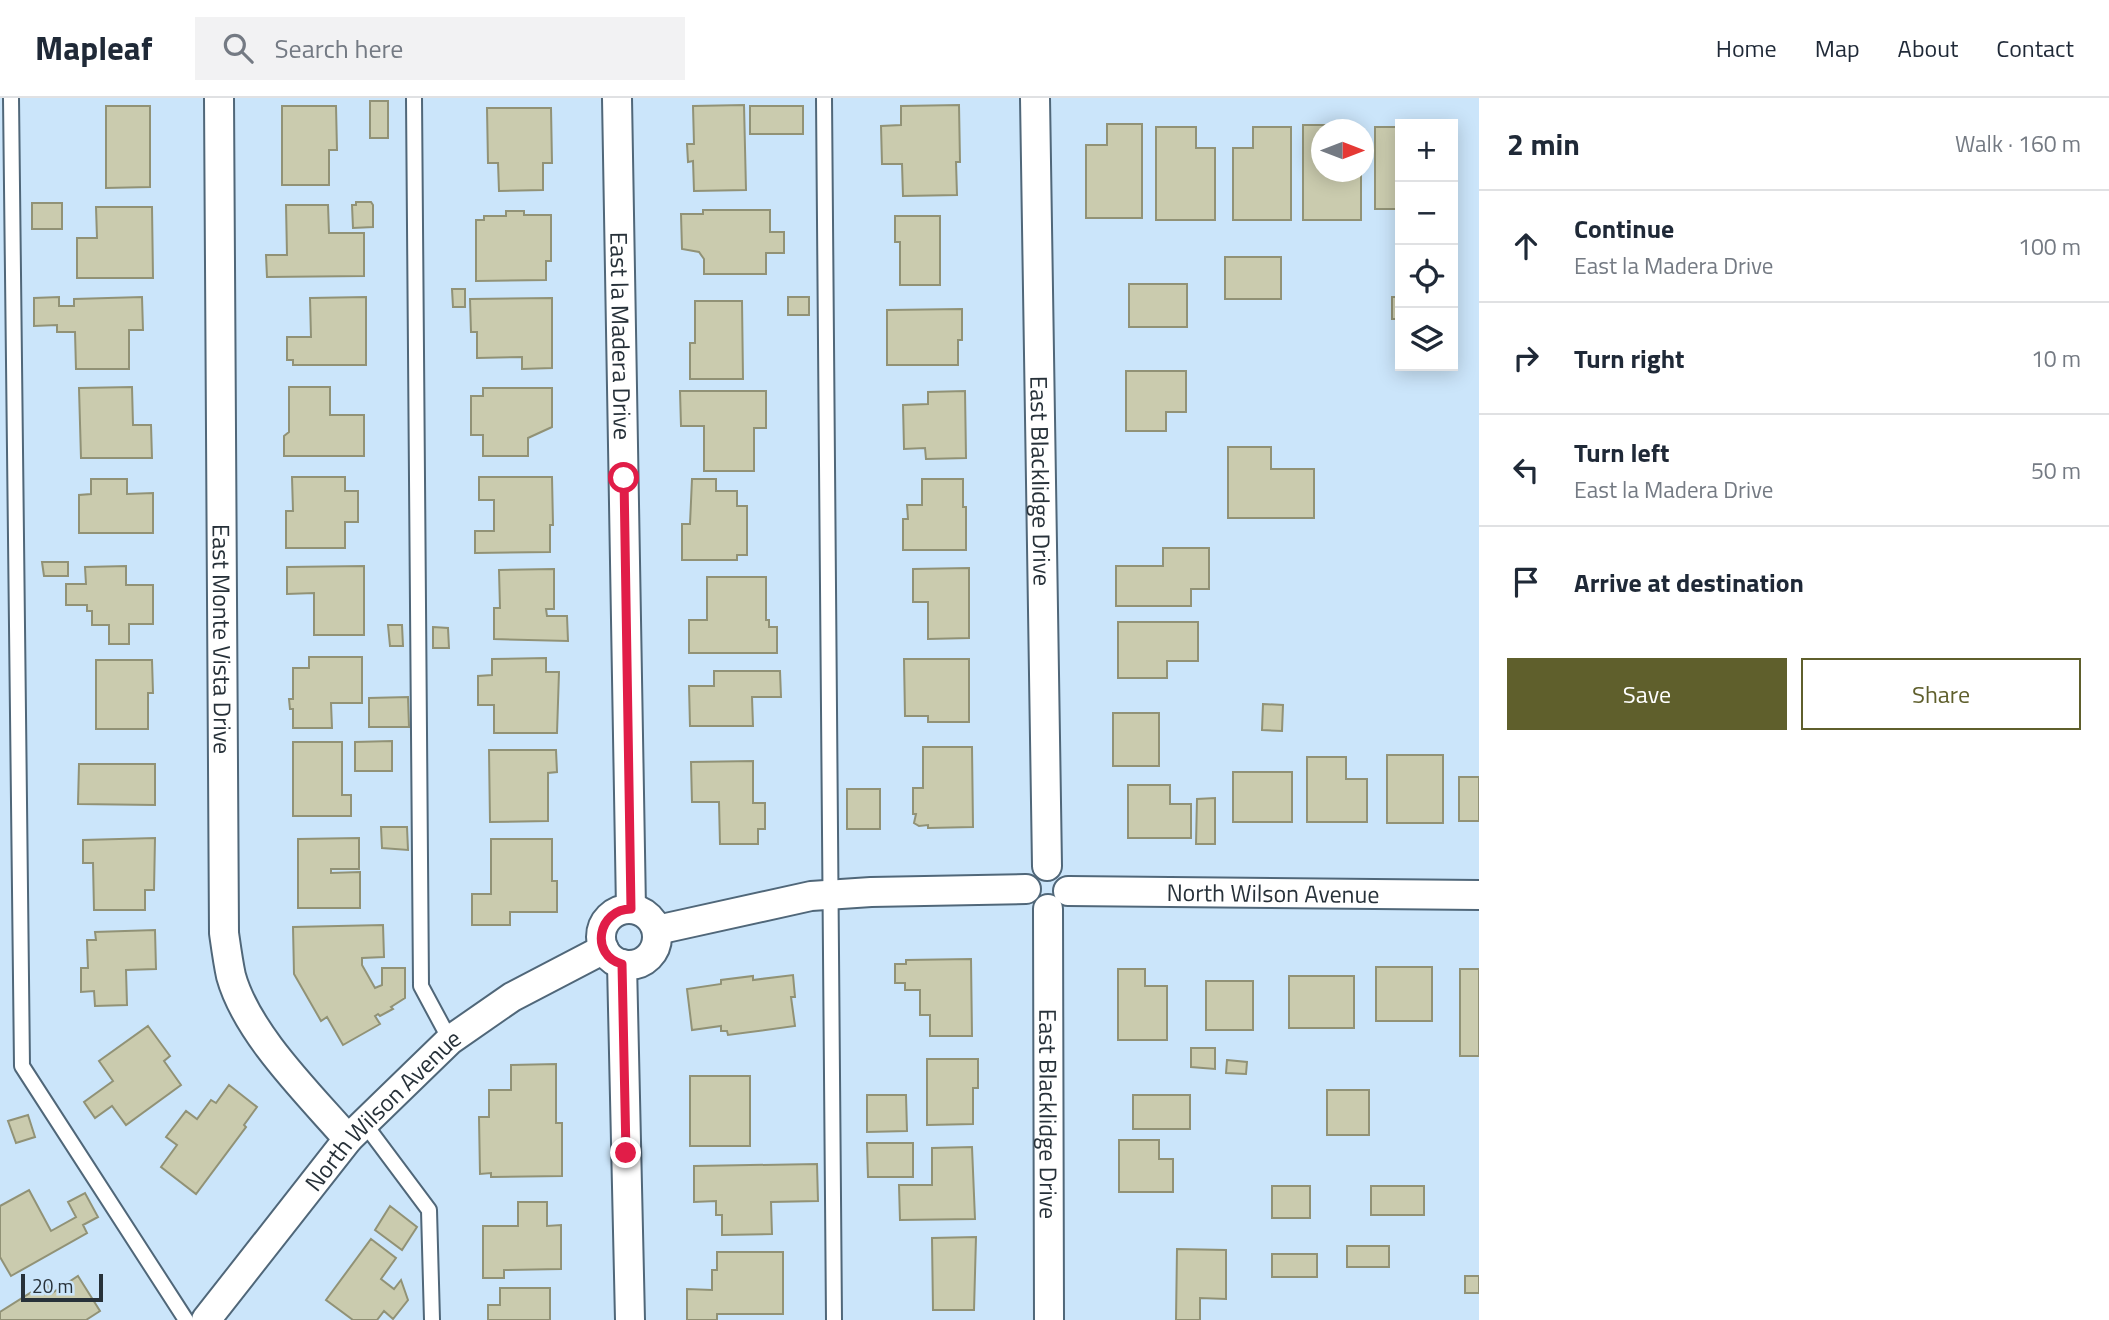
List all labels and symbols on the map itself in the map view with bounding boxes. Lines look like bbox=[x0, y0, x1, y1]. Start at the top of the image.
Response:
north arrow bbox=[1311, 119, 1374, 182]
street label: East la Madera Drive bbox=[601, 232, 641, 440]
street label: East Blacklidge Drive bbox=[1021, 376, 1061, 586]
route start bbox=[608, 462, 639, 493]
street label: East Monte Vista Drive bbox=[204, 524, 241, 754]
street label: North Wilson Avenue bbox=[1166, 874, 1380, 912]
street label: East Blacklidge Drive bbox=[1030, 1009, 1067, 1219]
street label: North Wilson Avenue bbox=[296, 1020, 468, 1199]
route end bbox=[610, 1137, 641, 1168]
scale bar bbox=[21, 1271, 103, 1303]

